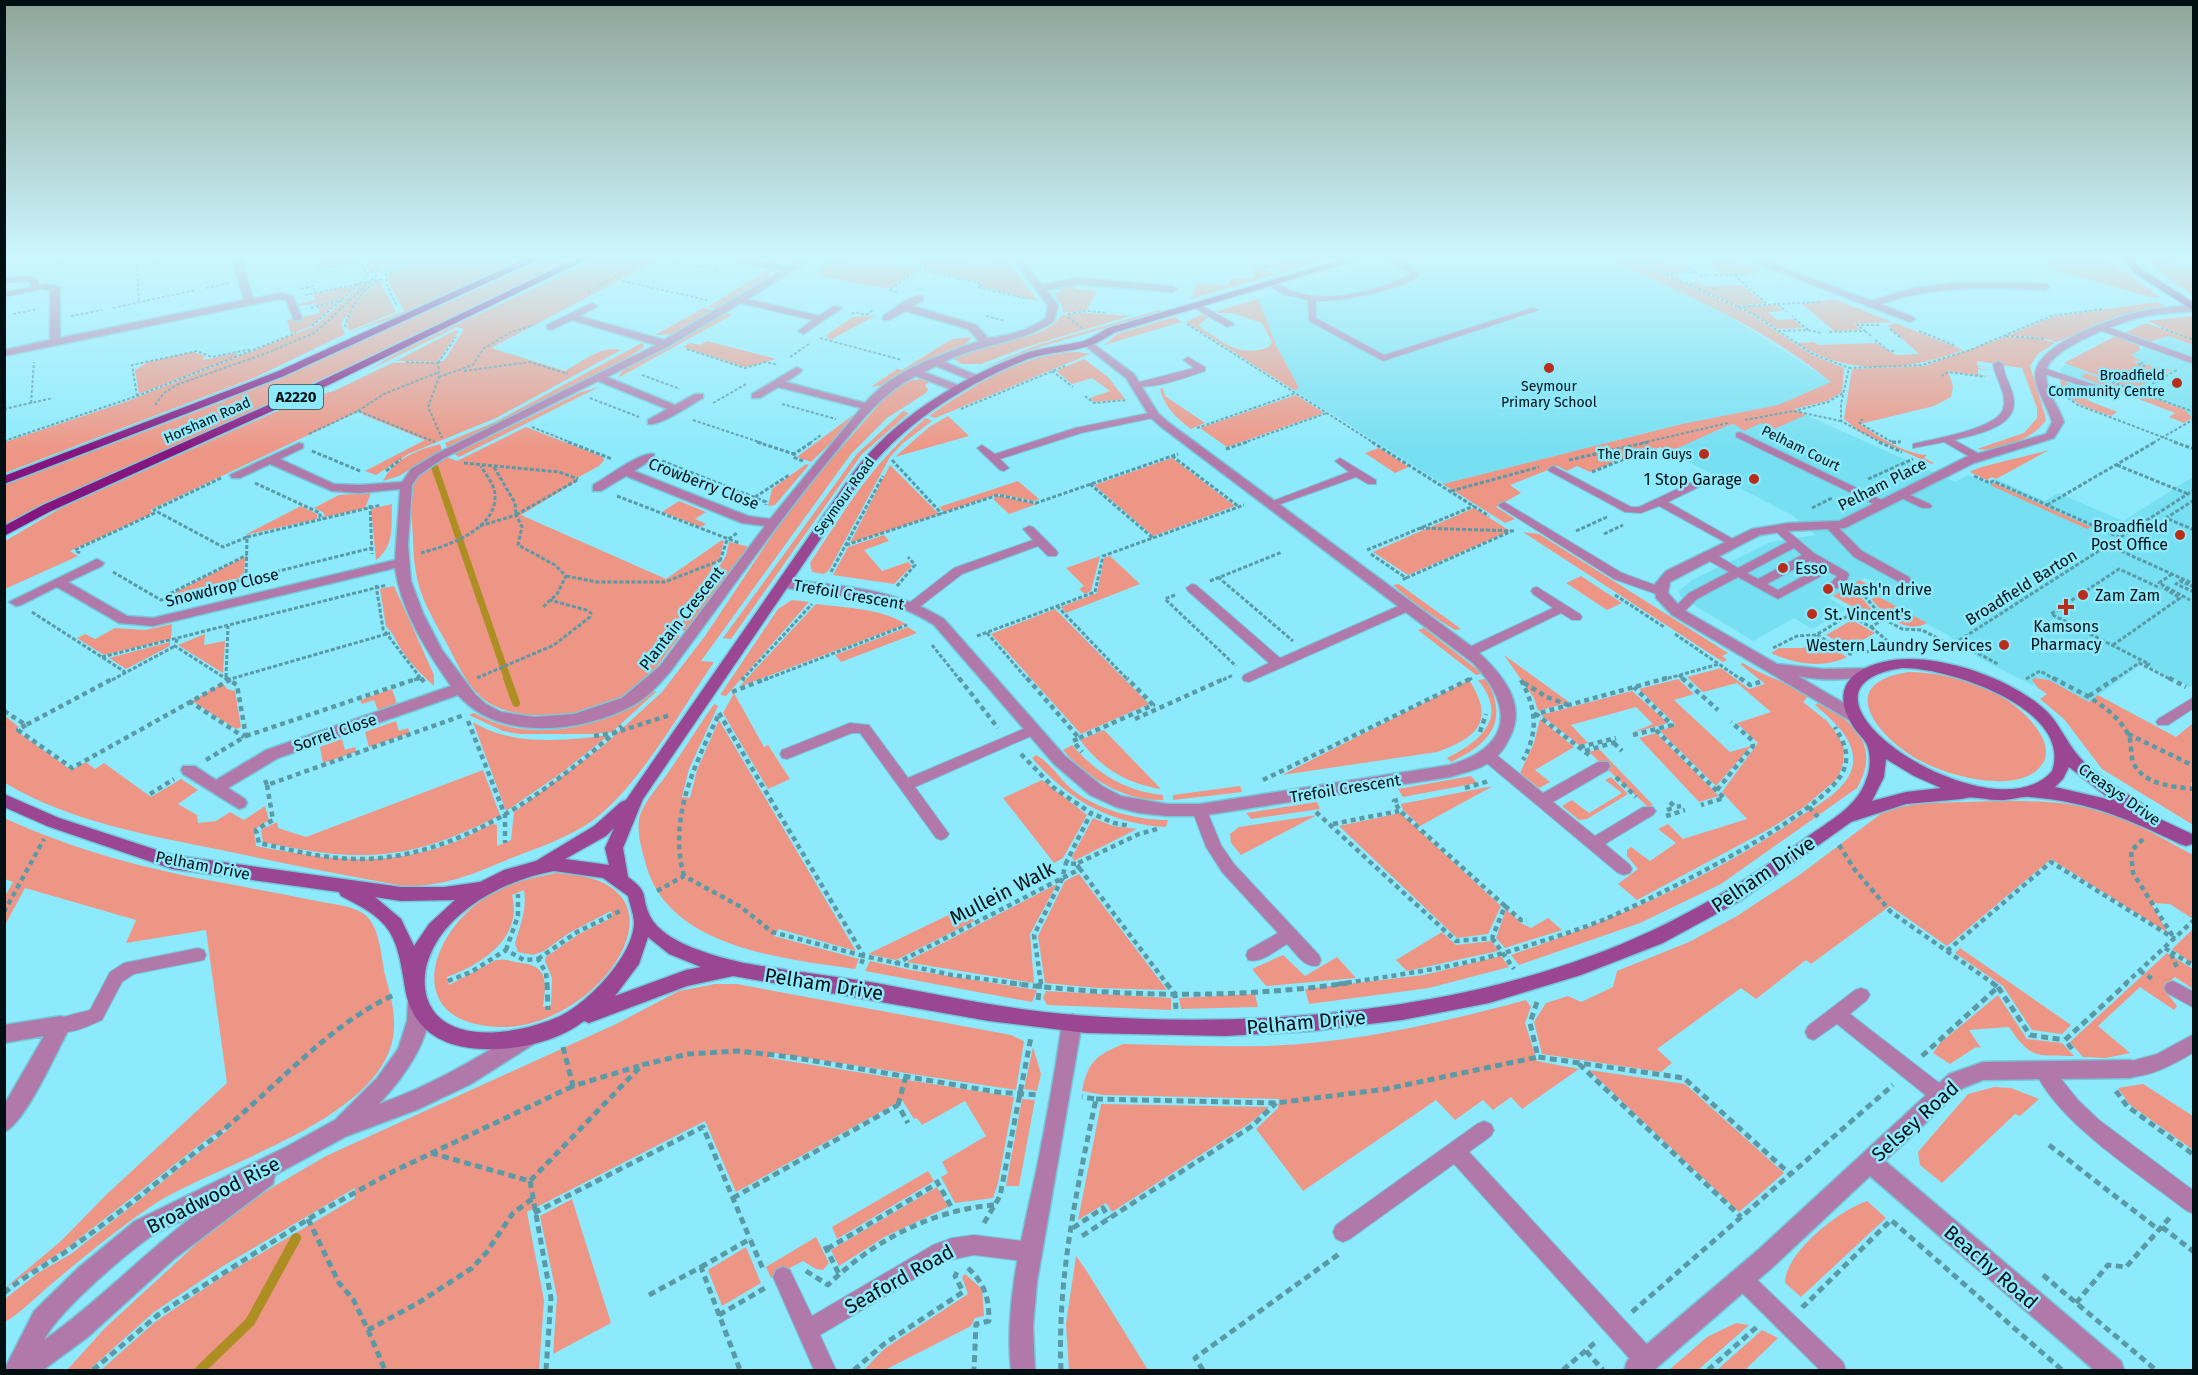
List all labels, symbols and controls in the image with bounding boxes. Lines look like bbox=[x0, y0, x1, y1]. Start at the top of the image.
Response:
marker: Seymour Primary School bbox=[1542, 361, 1556, 375]
place label: Broadfield Community Centre bbox=[2048, 367, 2165, 400]
marker: Broadfield Community Centre bbox=[2170, 376, 2184, 390]
place label: Seymour Primary School bbox=[1501, 378, 1597, 411]
road number: A2220 bbox=[269, 385, 323, 409]
street label: Horsham Road bbox=[161, 394, 253, 447]
street label: Pelham Court bbox=[1759, 422, 1844, 475]
place label: The Drain Guys bbox=[1598, 446, 1692, 463]
marker: The Drain Guys bbox=[1697, 447, 1711, 461]
street label: Crowberry Close bbox=[646, 454, 762, 513]
street label: Seymour Road bbox=[811, 454, 878, 538]
street label: Pelham Place bbox=[1835, 454, 1930, 515]
place label: 1 Stop Garage bbox=[1644, 470, 1742, 489]
marker: 1 Stop Garage bbox=[1747, 472, 1761, 486]
place label: Broadfield Post Office bbox=[2091, 517, 2168, 554]
marker: Broadfield Post Office bbox=[2173, 528, 2187, 542]
street label: Broadfield Barton bbox=[1962, 545, 2081, 629]
place label: Esso bbox=[1795, 559, 1828, 578]
marker: Esso bbox=[1776, 561, 1790, 575]
street label: Plantain Crescent bbox=[635, 563, 728, 674]
street label: Snowdrop Close bbox=[163, 564, 281, 611]
street label: Trefoil Crescent bbox=[792, 575, 906, 614]
place label: Wash'n drive bbox=[1840, 580, 1932, 599]
marker: Wash'n drive bbox=[1821, 582, 1835, 596]
place label: Zam Zam bbox=[2095, 586, 2160, 605]
marker: Zam Zam bbox=[2076, 588, 2090, 602]
marker: Kamsons Pharmacy bbox=[2059, 600, 2073, 614]
place label: St. Vincent's bbox=[1824, 605, 1911, 624]
marker: St. Vincent's bbox=[1805, 607, 1819, 621]
place label: Kamsons Pharmacy bbox=[2030, 617, 2102, 654]
place label: Western Laundry Services bbox=[1806, 636, 1992, 655]
marker: Western Laundry Services bbox=[1997, 638, 2011, 652]
street label: Sorrel Close bbox=[291, 709, 379, 756]
street label: Creasys Drive bbox=[2075, 759, 2164, 830]
street label: Trefoil Crescent bbox=[1288, 770, 1402, 807]
street label: Pelham Drive bbox=[1707, 831, 1819, 917]
street label: Pelham Drive bbox=[154, 847, 252, 884]
street label: Mullein Walk bbox=[945, 856, 1059, 930]
street label: Pelham Drive bbox=[763, 963, 885, 1005]
street label: Pelham Drive bbox=[1245, 1005, 1367, 1039]
street label: Selsey Road bbox=[1866, 1076, 1964, 1166]
street label: Broadwood Rise bbox=[142, 1151, 284, 1239]
street label: Beachy Road bbox=[1939, 1220, 2043, 1314]
street label: Seaford Road bbox=[840, 1239, 958, 1319]

